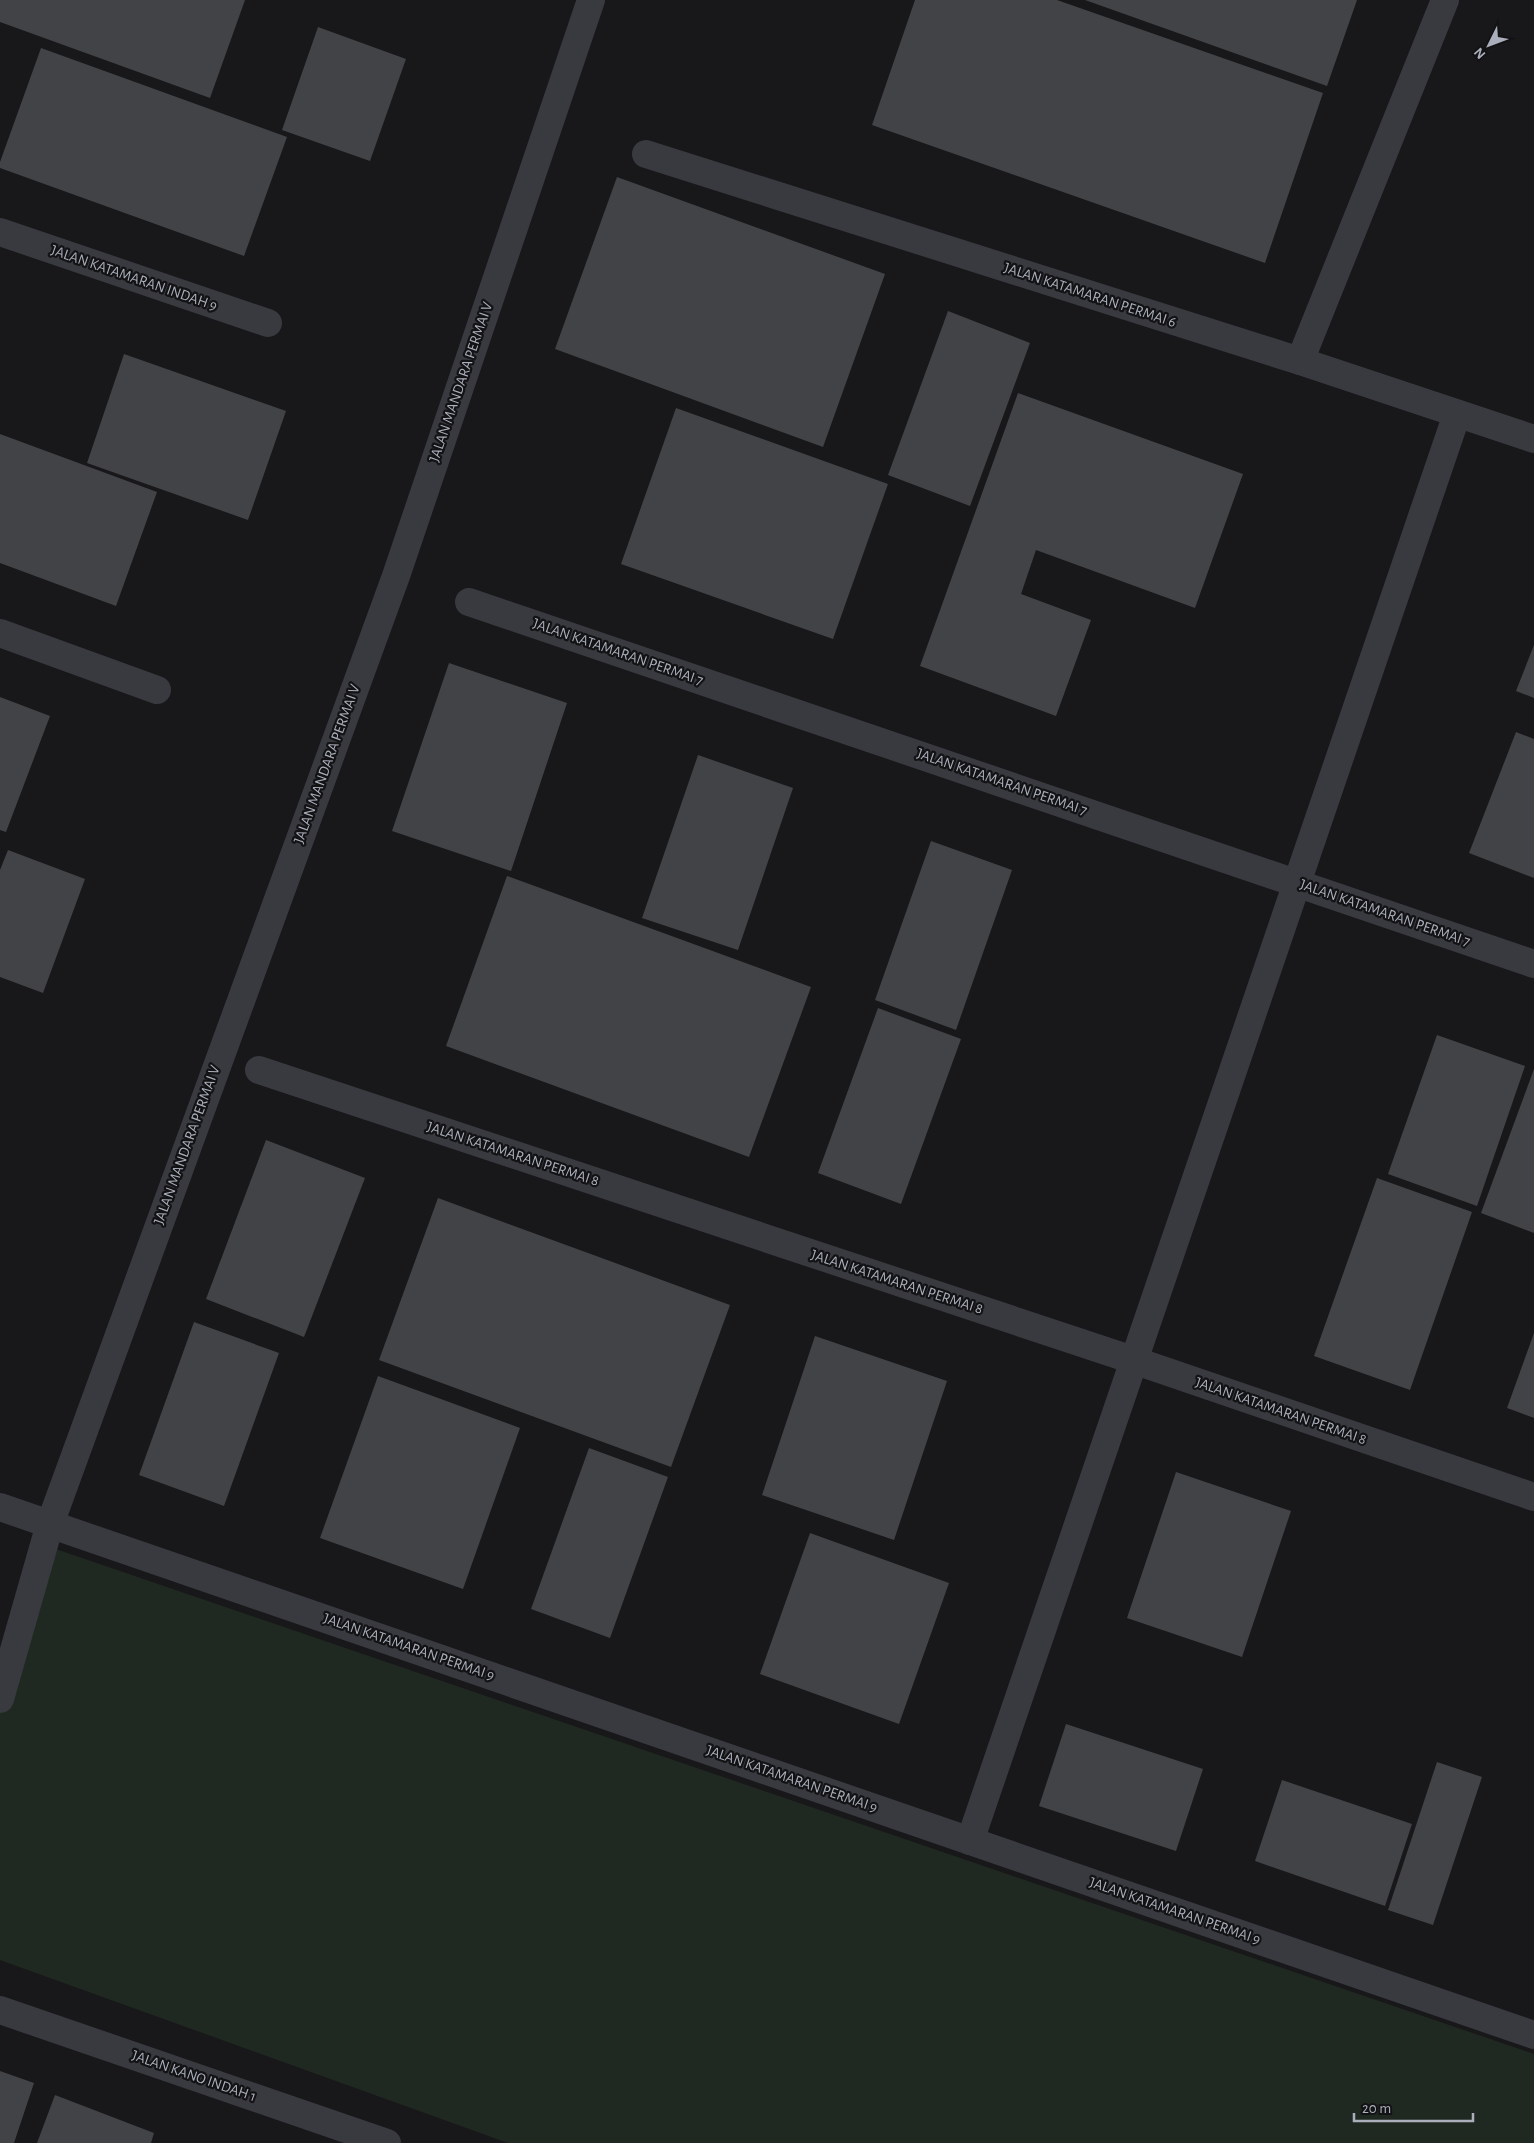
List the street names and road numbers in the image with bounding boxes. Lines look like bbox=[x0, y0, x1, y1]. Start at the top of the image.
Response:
street label: JALAN KATAMARAN INDAH 9 bbox=[49, 242, 219, 314]
street label: JALAN KATAMARAN PERMAI 6 bbox=[1002, 260, 1178, 330]
street label: JALAN MANDARA PERMAI V bbox=[427, 300, 496, 464]
street label: JALAN KATAMARAN PERMAI 7 bbox=[531, 616, 705, 688]
street label: JALAN MANDARA PERMAI V bbox=[291, 682, 363, 846]
street label: JALAN KATAMARAN PERMAI 7 bbox=[915, 746, 1089, 818]
street label: JALAN KATAMARAN PERMAI 7 bbox=[1298, 877, 1472, 949]
street label: JALAN MANDARA PERMAI V bbox=[151, 1063, 223, 1227]
street label: JALAN KATAMARAN PERMAI 8 bbox=[425, 1119, 601, 1189]
street label: JALAN KATAMARAN PERMAI 8 bbox=[809, 1247, 985, 1317]
street label: JALAN KATAMARAN PERMAI 8 bbox=[1194, 1375, 1368, 1447]
street label: JALAN KATAMARAN PERMAI 9 bbox=[322, 1611, 496, 1683]
street label: JALAN KATAMARAN PERMAI 9 bbox=[705, 1743, 879, 1815]
street label: JALAN KATAMARAN PERMAI 9 bbox=[1088, 1875, 1262, 1947]
street label: JALAN KANO INDAH 1 bbox=[130, 2048, 258, 2104]

